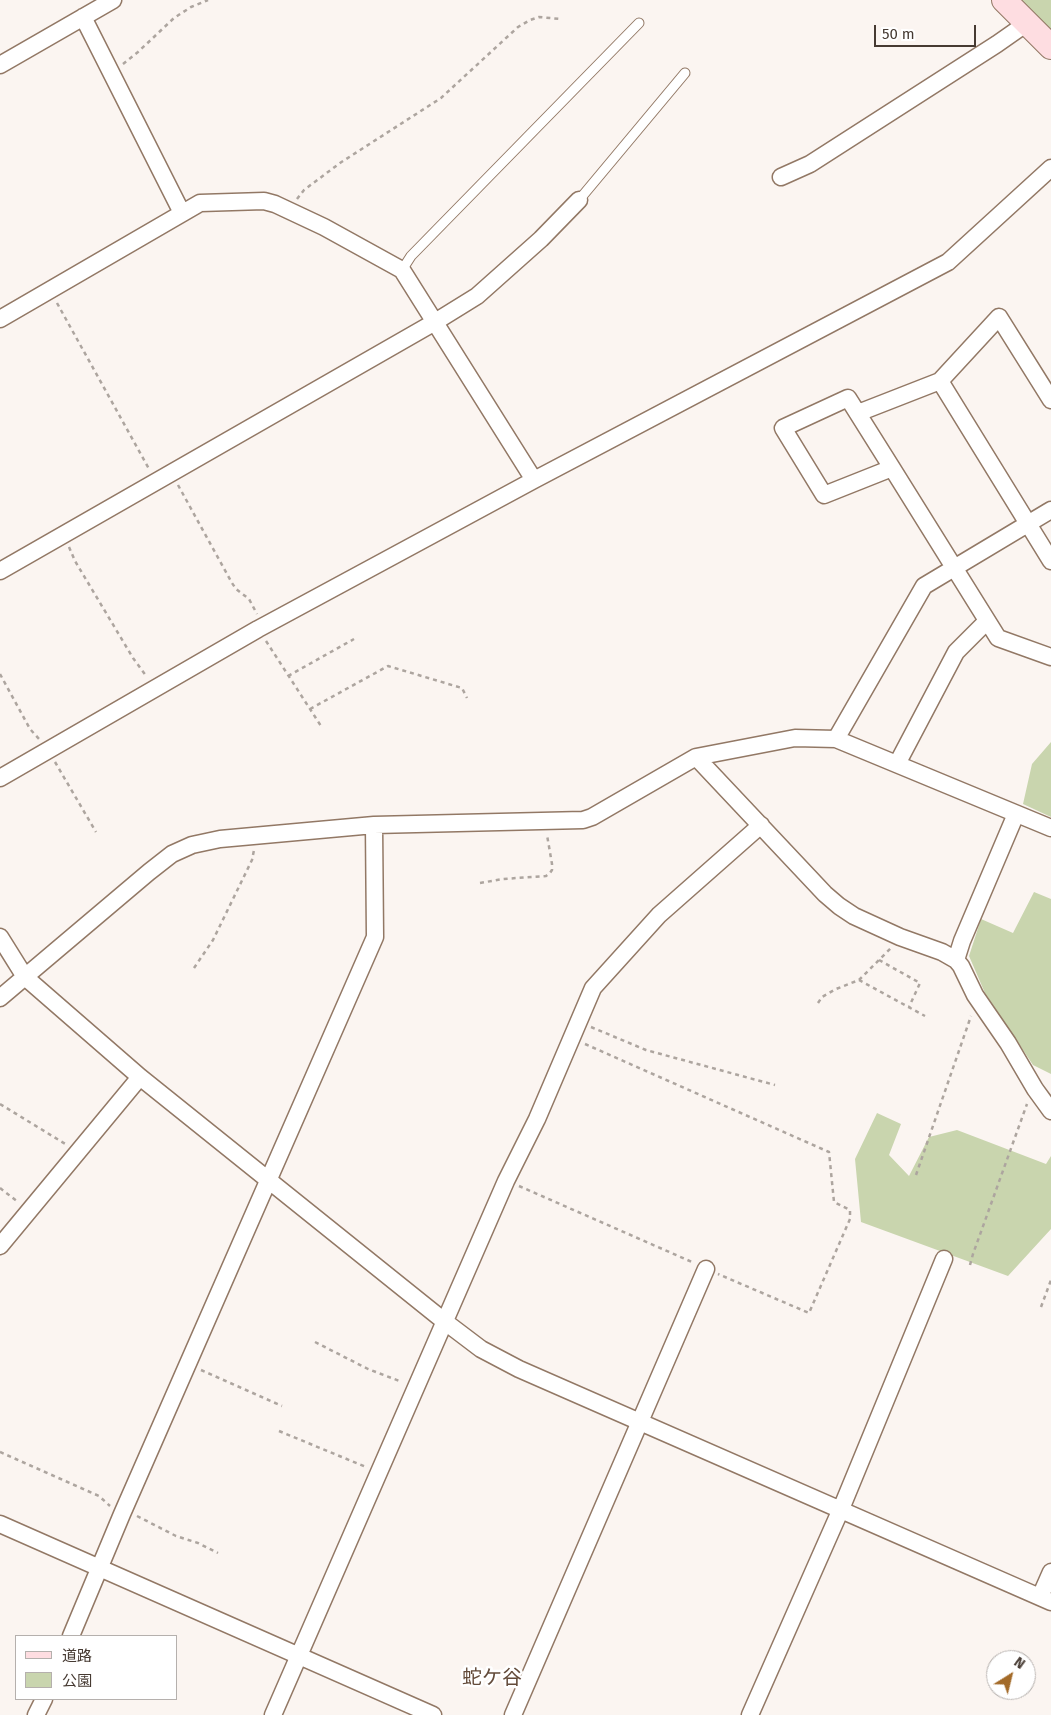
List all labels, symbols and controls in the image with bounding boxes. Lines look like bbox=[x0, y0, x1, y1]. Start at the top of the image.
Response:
scale bar bbox=[876, 15, 978, 47]
text: 50 m bbox=[882, 25, 915, 43]
legend bbox=[15, 1635, 178, 1700]
text: 道路 bbox=[62, 1647, 92, 1665]
north arrow bbox=[986, 1650, 1036, 1700]
text: N bbox=[1011, 1654, 1028, 1673]
district label: 蛇ケ谷 bbox=[462, 1666, 522, 1690]
text: 公園 bbox=[62, 1672, 92, 1690]

